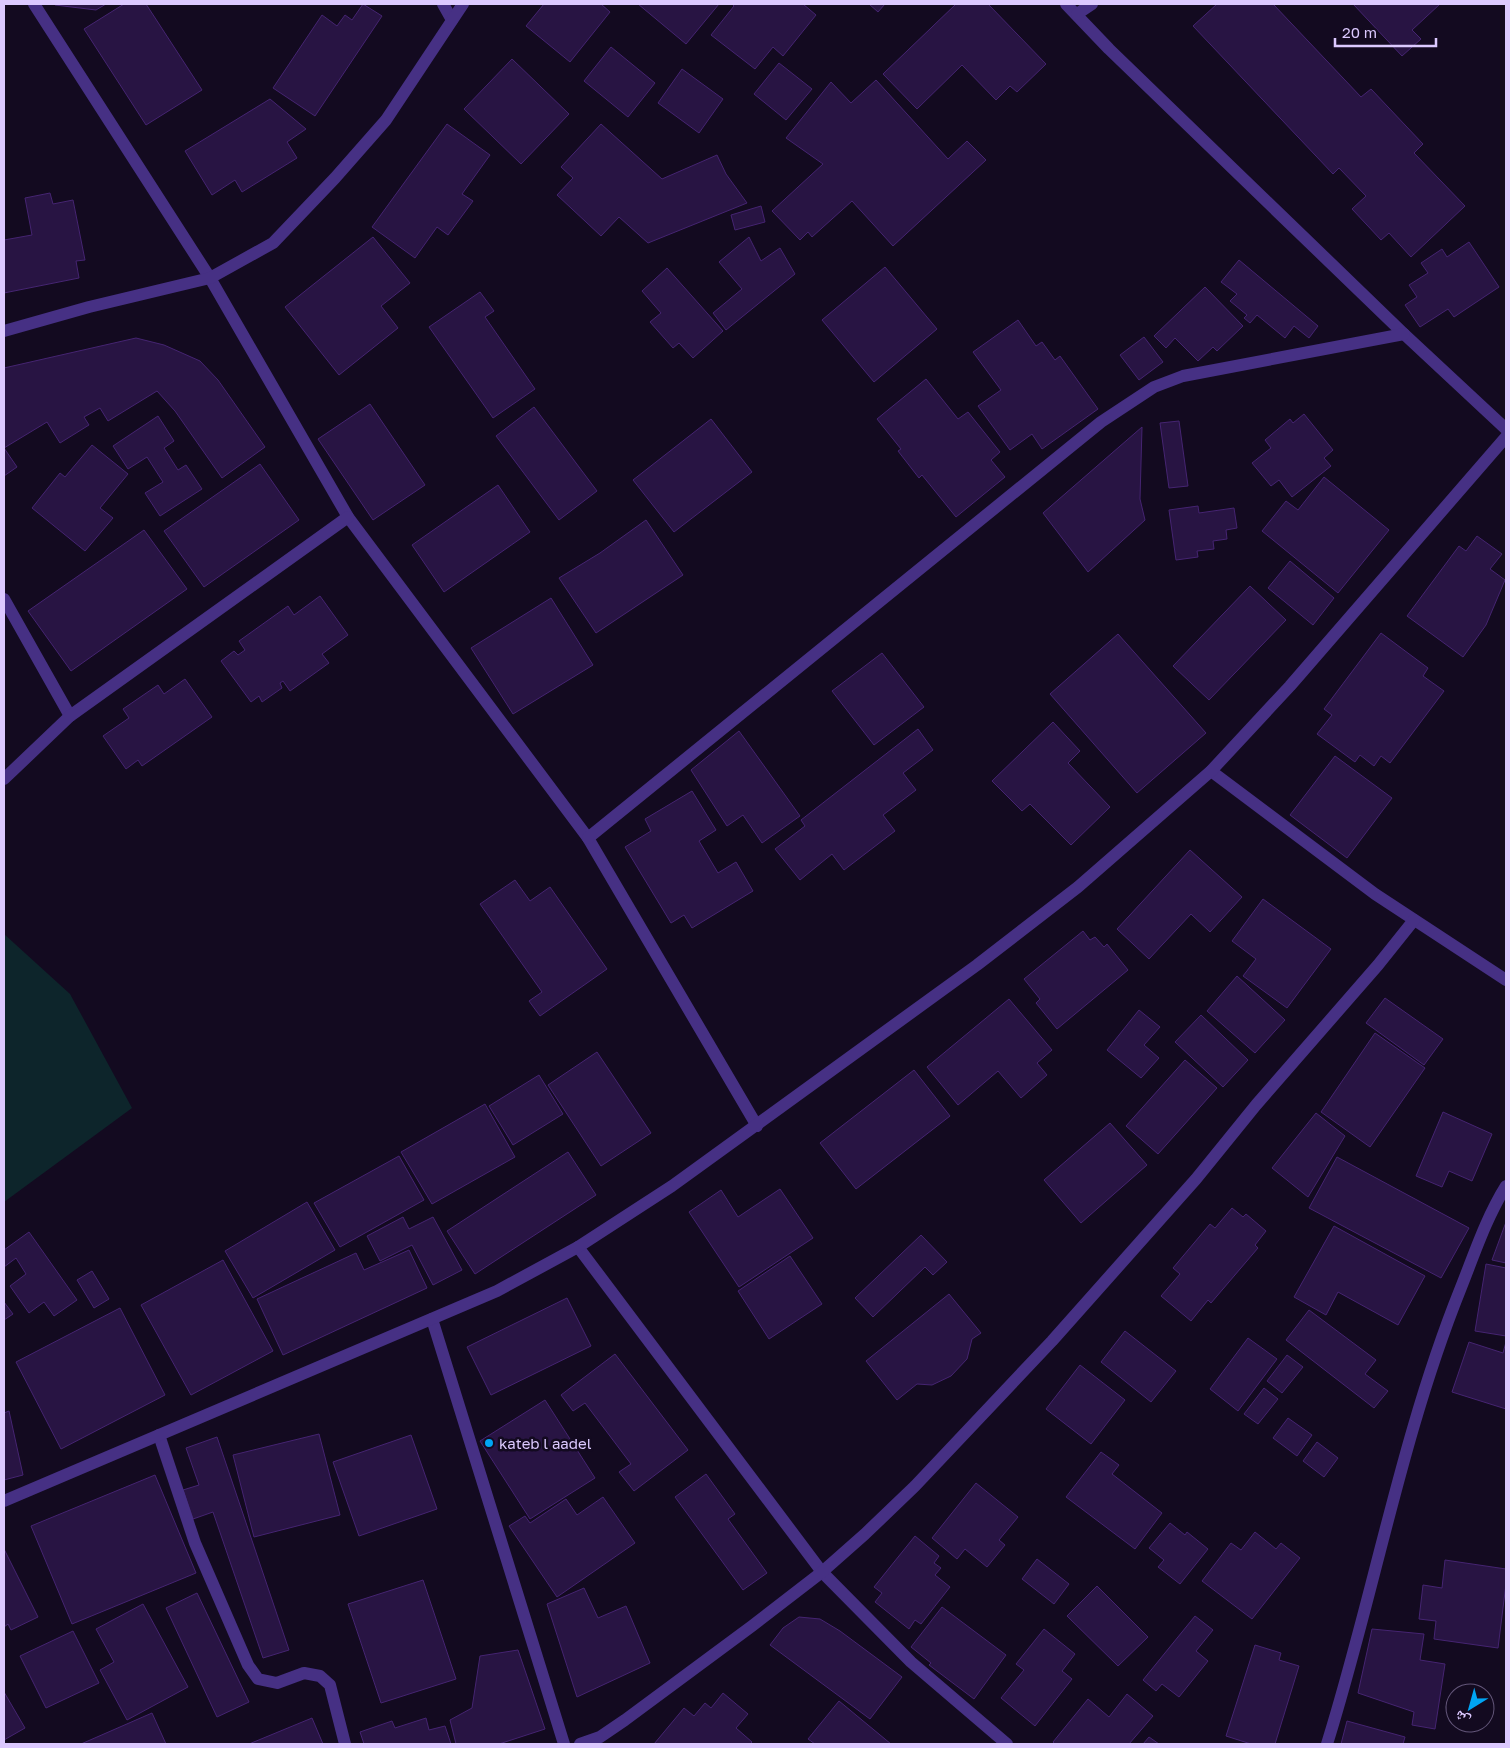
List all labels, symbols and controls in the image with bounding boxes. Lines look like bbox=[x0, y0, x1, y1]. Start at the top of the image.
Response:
scale bar bbox=[1335, 15, 1436, 47]
text: 20 m bbox=[1342, 23, 1377, 41]
place label: kateb l aadel bbox=[499, 1434, 592, 1452]
marker: kateb l aadel bbox=[483, 1437, 495, 1449]
north arrow bbox=[1445, 1683, 1495, 1733]
text: ش bbox=[1451, 1707, 1474, 1730]

